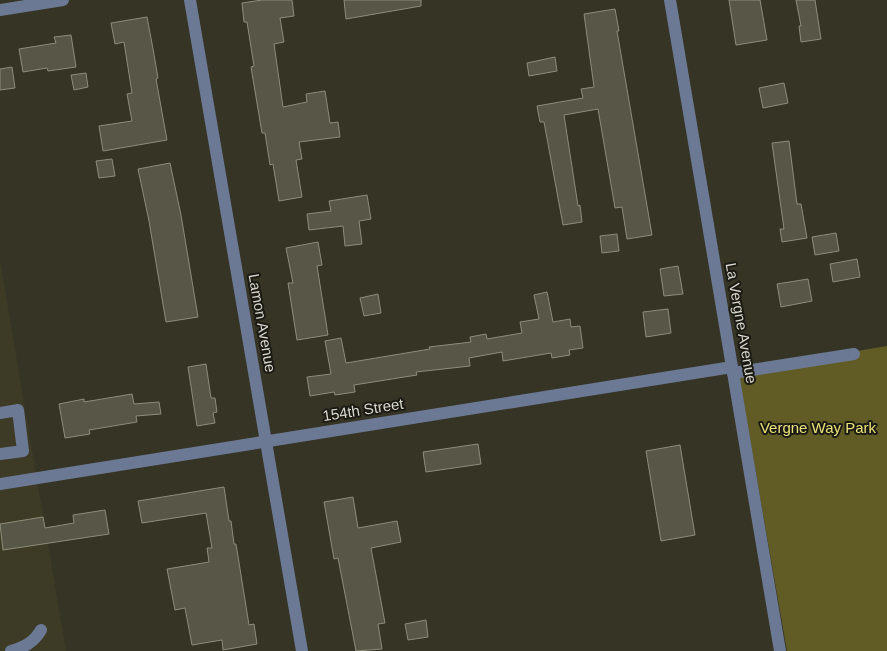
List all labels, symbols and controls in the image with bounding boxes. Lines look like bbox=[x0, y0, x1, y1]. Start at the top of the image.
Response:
street label: La Vergne Avenue bbox=[722, 261, 760, 385]
street label: Lamon Avenue bbox=[245, 272, 280, 374]
street label: 154th Street bbox=[321, 395, 405, 424]
park label: Vergne Way Park bbox=[760, 419, 877, 436]

